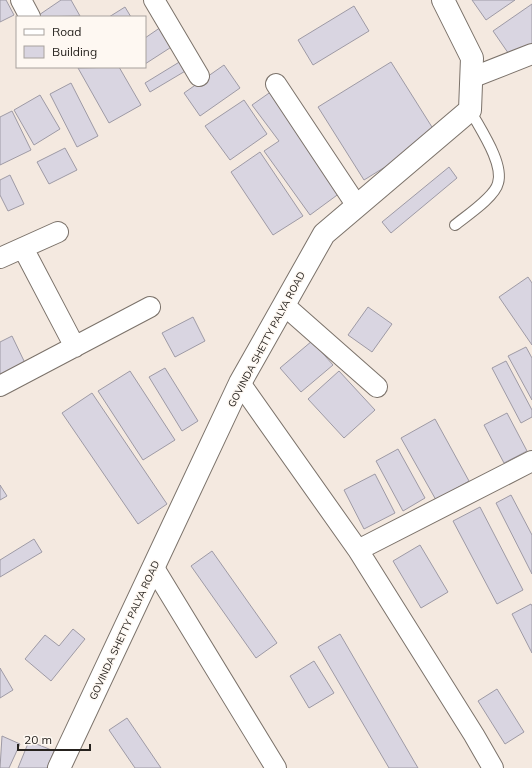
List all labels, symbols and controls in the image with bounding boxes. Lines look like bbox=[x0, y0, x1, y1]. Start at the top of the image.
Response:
legend bbox=[16, 16, 146, 68]
text: Road bbox=[52, 24, 81, 39]
text: Building bbox=[52, 44, 97, 59]
street label: GOVINDA SHETTY PALYA ROAD bbox=[225, 269, 308, 409]
street label: GOVINDA SHETTY PALYA ROAD bbox=[86, 559, 162, 702]
scale bar bbox=[18, 726, 90, 752]
text: 20 m bbox=[24, 732, 52, 747]

